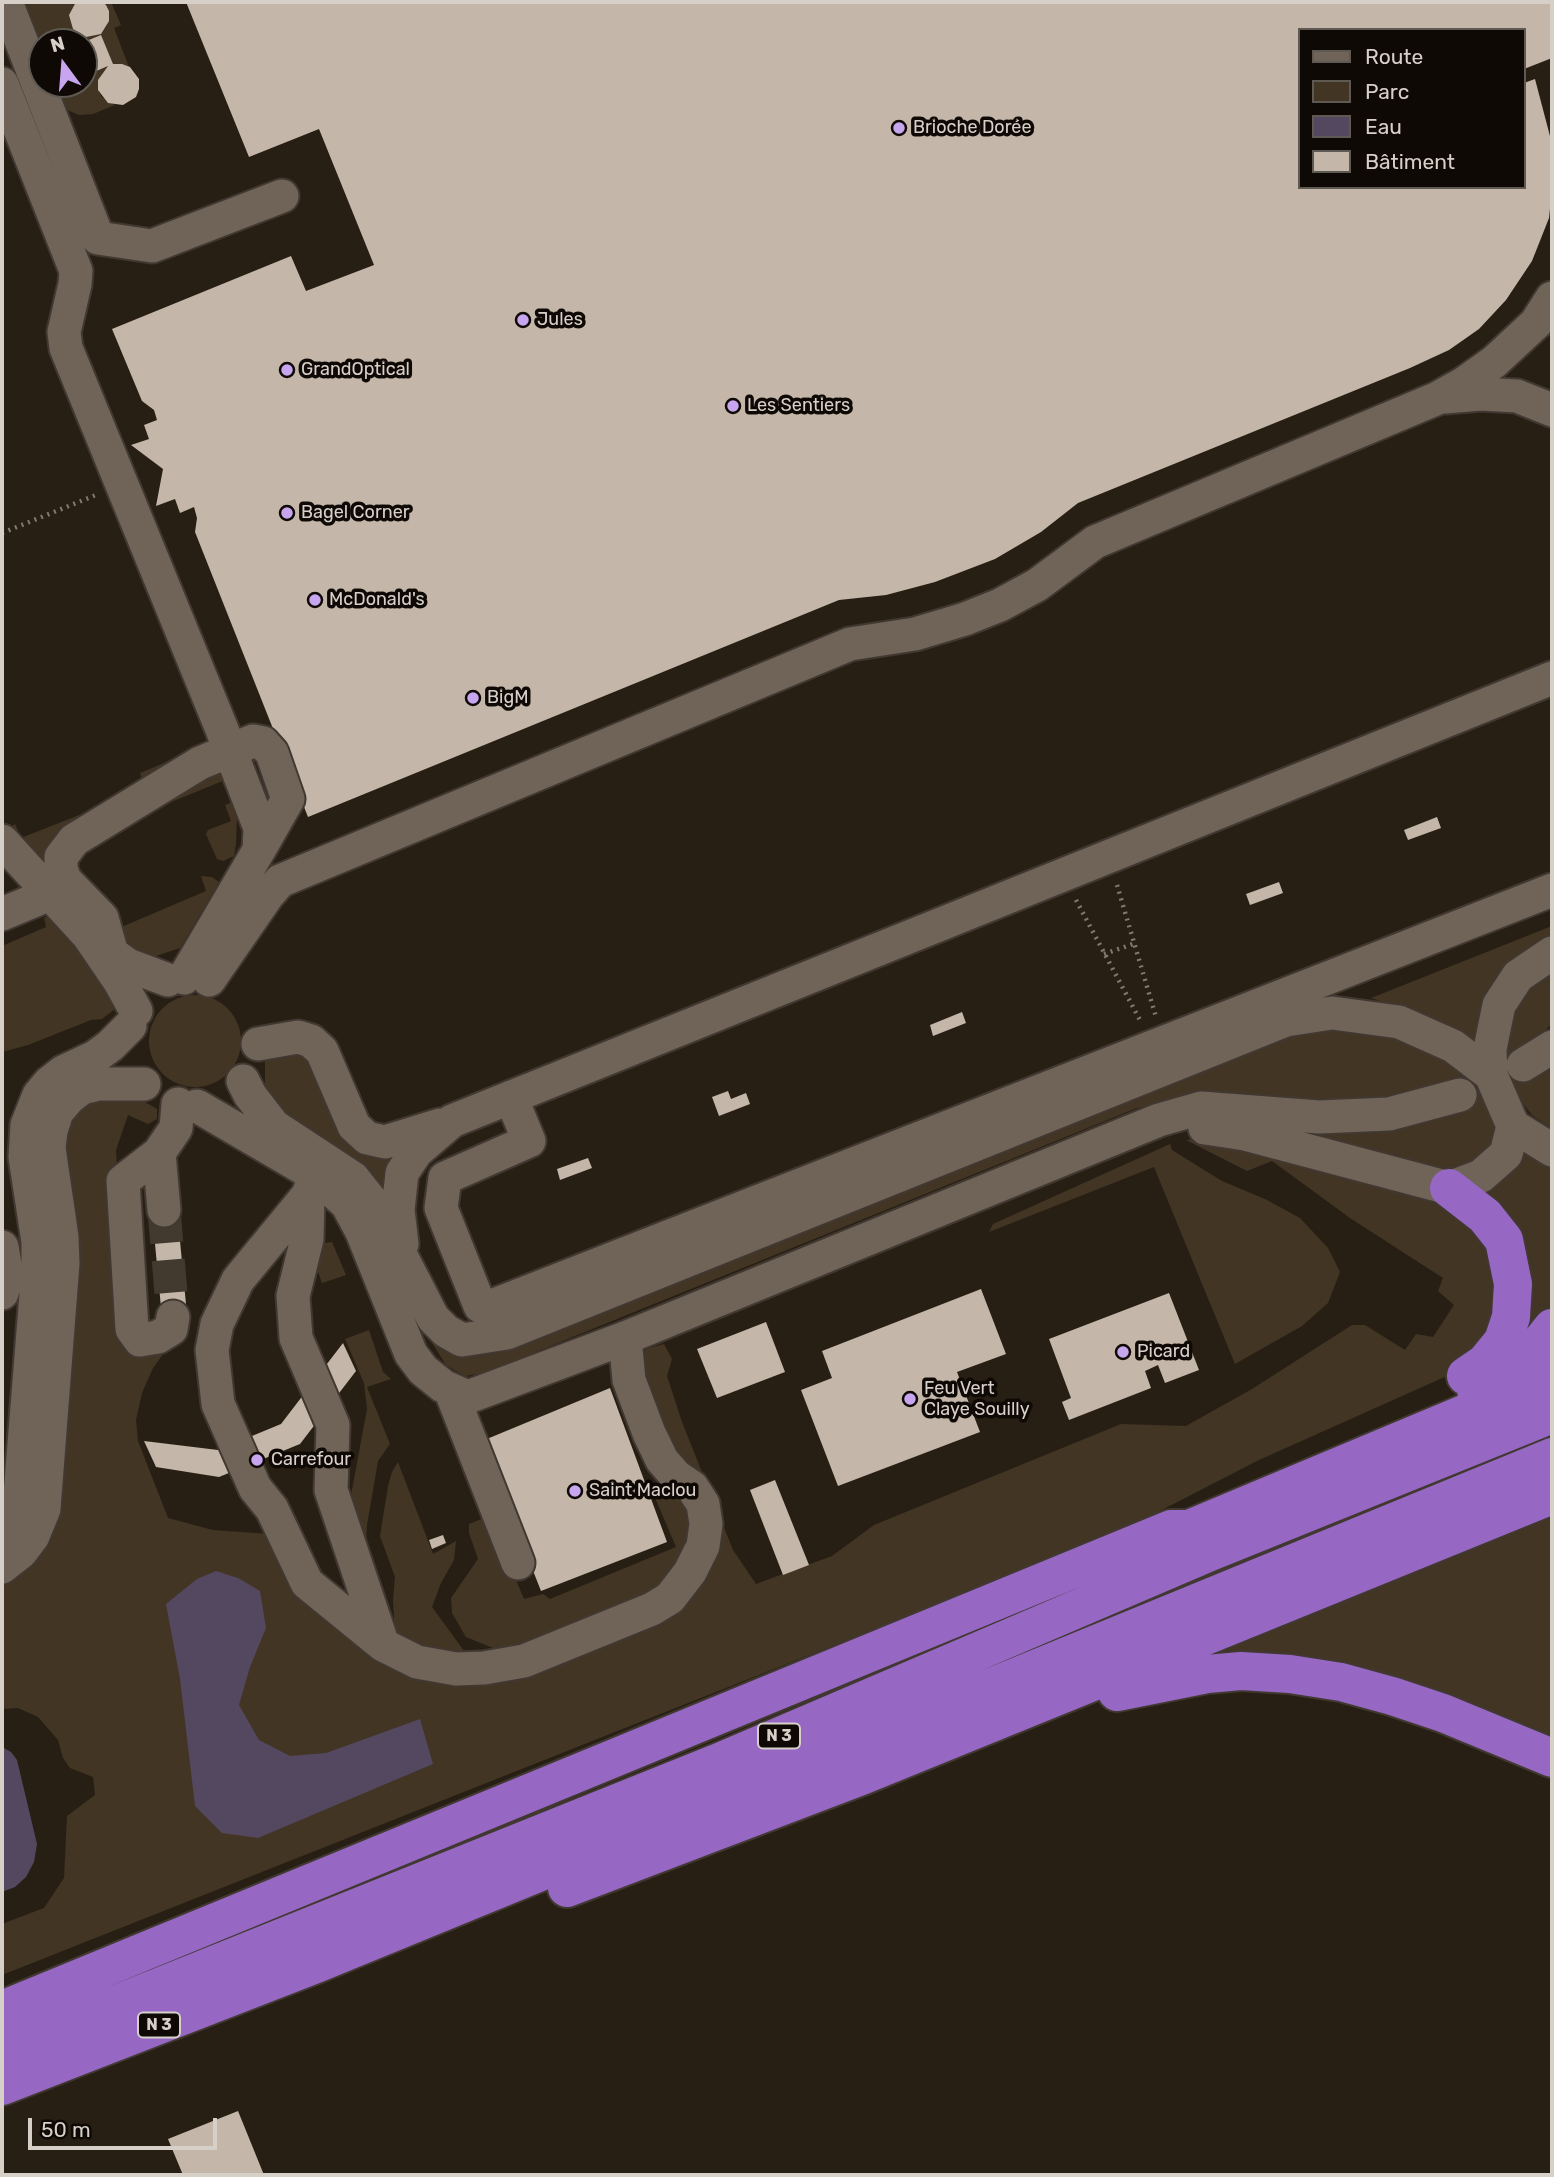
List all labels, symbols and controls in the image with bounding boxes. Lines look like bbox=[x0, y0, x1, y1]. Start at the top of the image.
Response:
north arrow bbox=[28, 28, 98, 98]
legend bbox=[1298, 28, 1526, 189]
text: N bbox=[48, 31, 67, 57]
text: Route bbox=[1365, 44, 1423, 69]
text: Parc bbox=[1365, 79, 1409, 104]
text: Eau bbox=[1365, 114, 1402, 139]
place label: Brioche Dorée bbox=[913, 117, 1031, 139]
marker: Brioche Dorée bbox=[891, 120, 907, 136]
text: Bâtiment bbox=[1365, 149, 1455, 174]
place label: Jules bbox=[537, 309, 583, 331]
marker: Jules bbox=[515, 312, 531, 328]
place label: GrandOptical bbox=[301, 359, 410, 381]
marker: GrandOptical bbox=[279, 362, 295, 378]
place label: Les Sentiers bbox=[747, 395, 850, 417]
marker: Les Sentiers bbox=[725, 398, 741, 414]
place label: Bagel Corner bbox=[301, 502, 410, 524]
marker: Bagel Corner bbox=[279, 505, 295, 521]
place label: McDonald's bbox=[329, 589, 425, 611]
marker: McDonald's bbox=[307, 592, 323, 608]
place label: BigM bbox=[487, 687, 528, 709]
marker: BigM bbox=[465, 690, 481, 706]
place label: Picard bbox=[1137, 1341, 1190, 1363]
marker: Picard bbox=[1115, 1344, 1131, 1360]
place label: Feu Vert Claye Souilly bbox=[924, 1378, 1030, 1420]
marker: Feu Vert Claye Souilly bbox=[902, 1391, 918, 1407]
place label: Carrefour bbox=[271, 1449, 351, 1471]
marker: Carrefour bbox=[249, 1452, 265, 1468]
place label: Saint Maclou bbox=[589, 1480, 696, 1502]
marker: Saint Maclou bbox=[567, 1483, 583, 1499]
road number: N 3 bbox=[758, 1724, 800, 1748]
road number: N 3 bbox=[138, 2012, 180, 2038]
scale bar bbox=[32, 2104, 220, 2148]
text: 50 m bbox=[41, 2117, 91, 2142]

